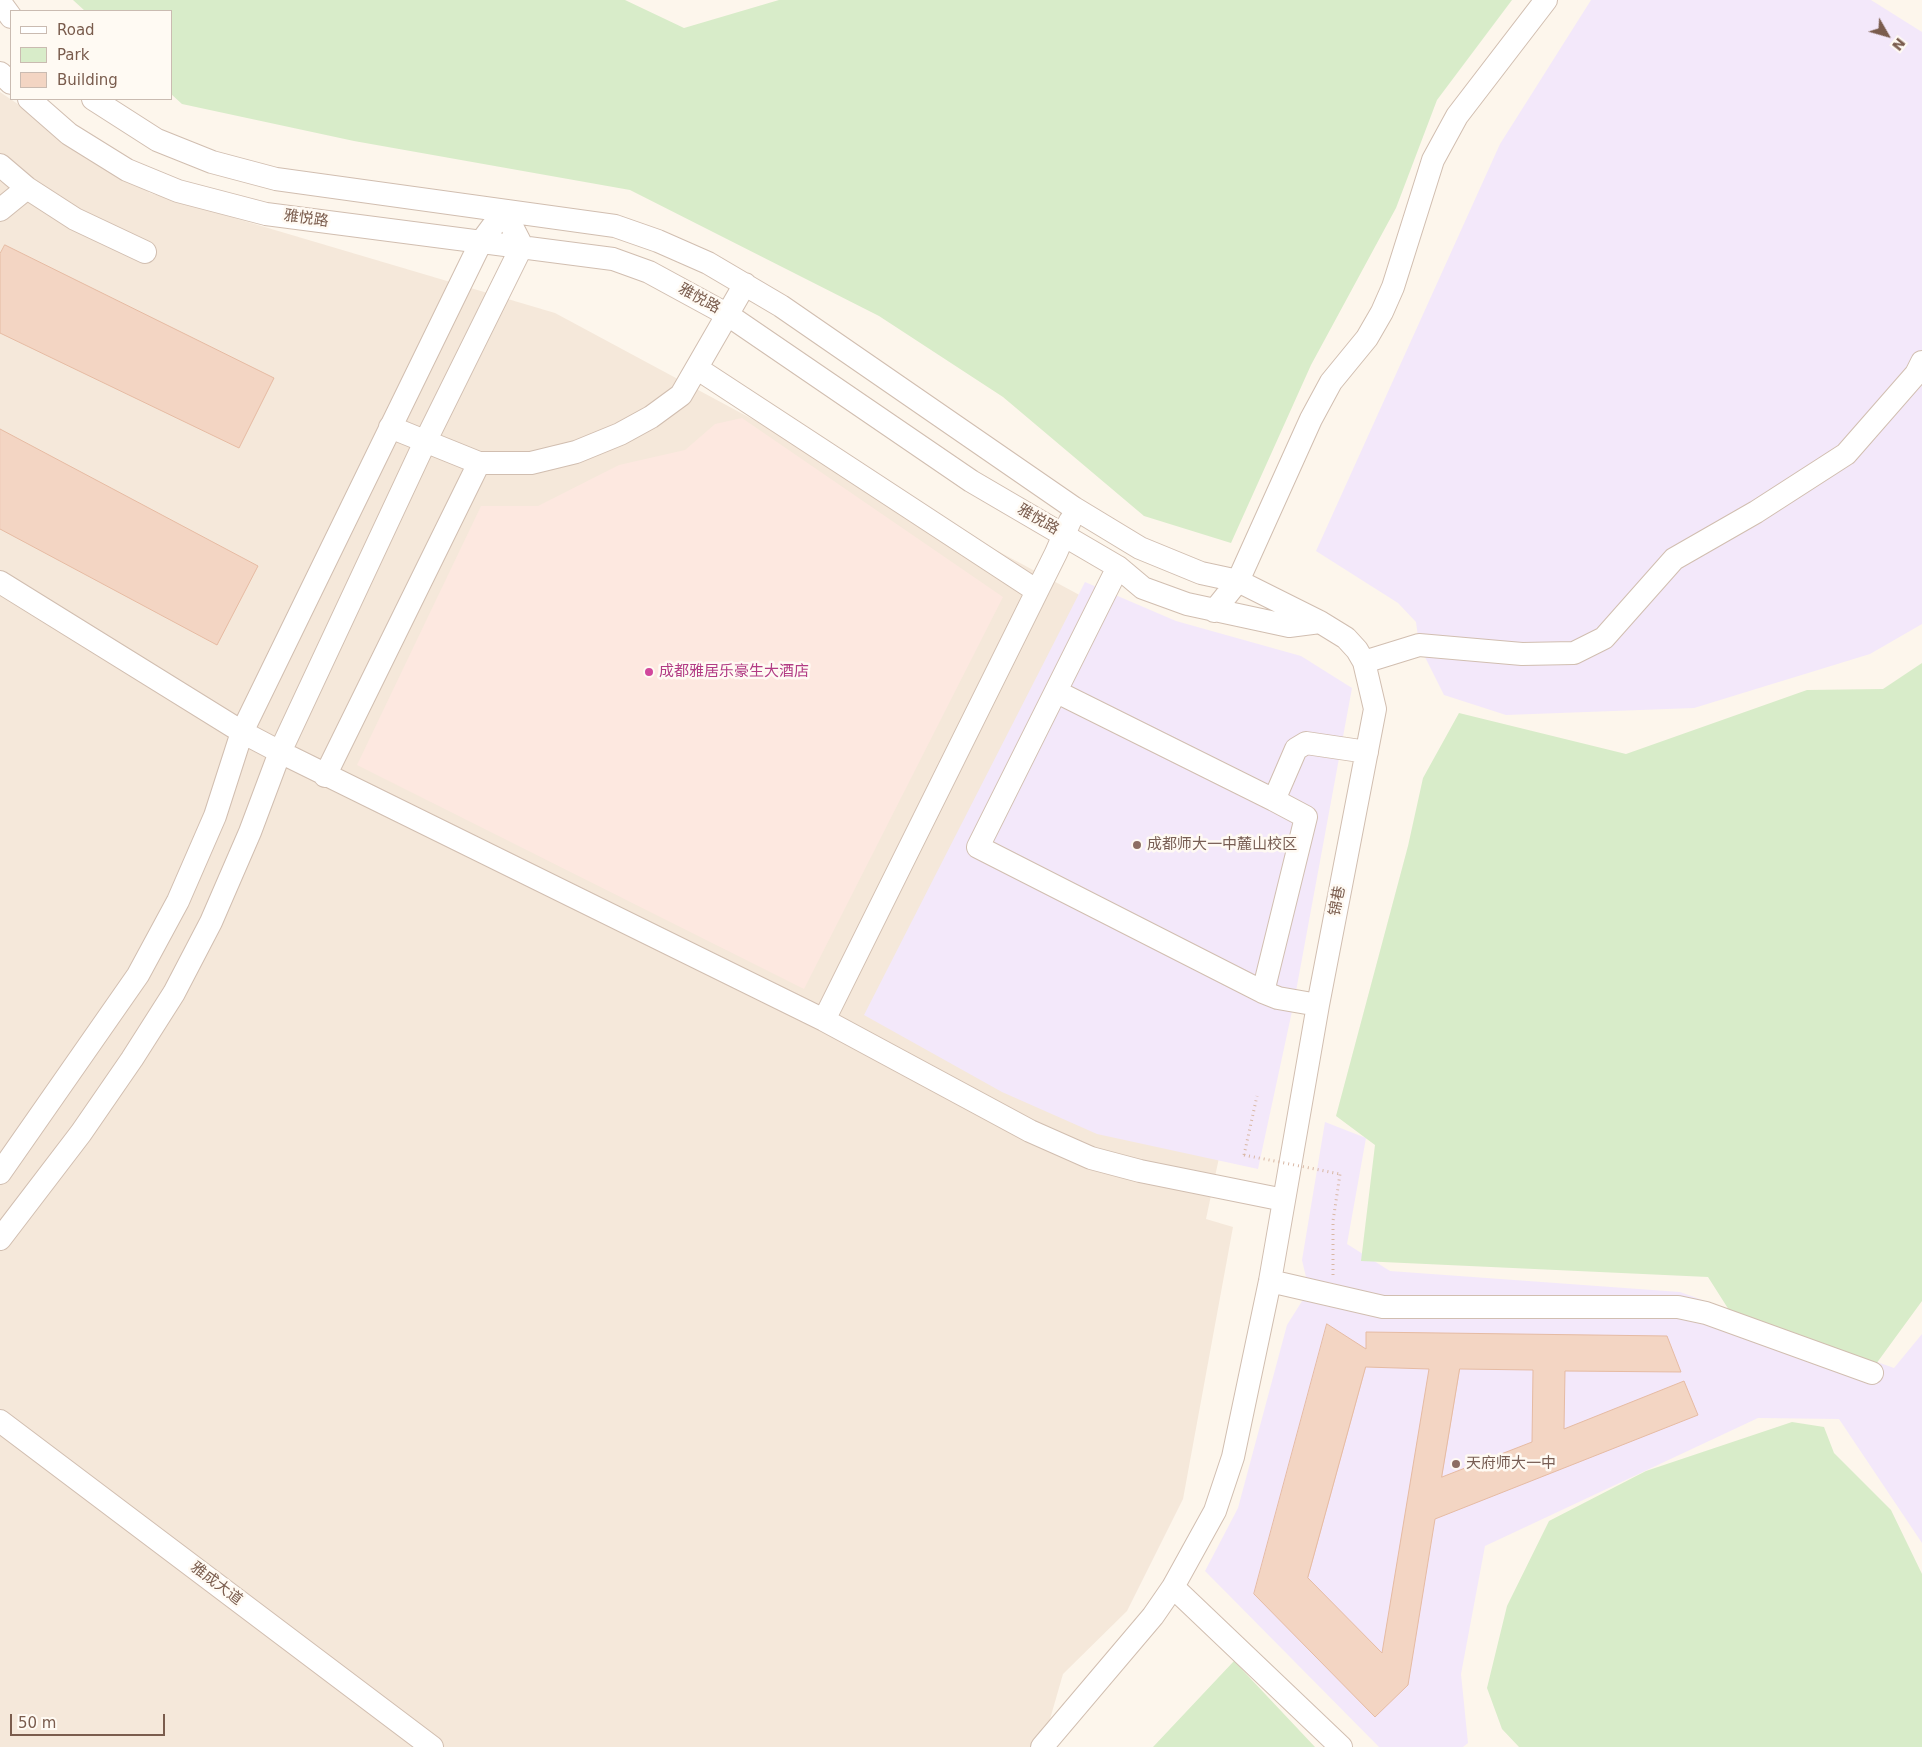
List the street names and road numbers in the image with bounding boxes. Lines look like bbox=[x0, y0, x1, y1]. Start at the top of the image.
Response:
street label: 雅悦路 bbox=[282, 207, 330, 231]
street label: 雅悦路 bbox=[675, 280, 723, 318]
street label: 雅悦路 bbox=[1014, 501, 1062, 539]
street label: 锦巷 bbox=[1326, 885, 1350, 917]
street label: 雅成大道 bbox=[187, 1559, 245, 1609]

